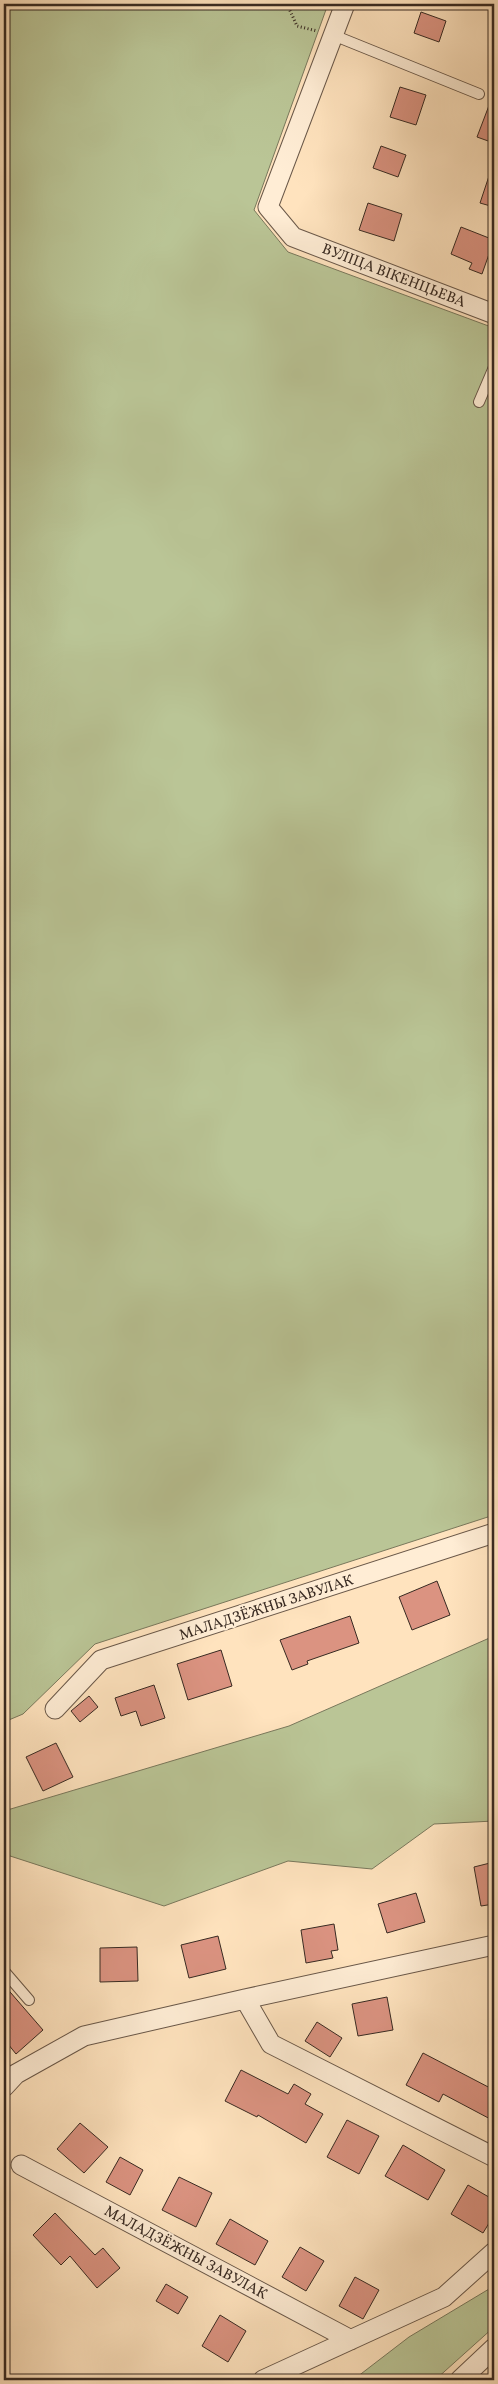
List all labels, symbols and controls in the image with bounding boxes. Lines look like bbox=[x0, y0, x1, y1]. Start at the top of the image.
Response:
street label: ВУЛІЦА ВІКЕНЦЬЕВА bbox=[318, 239, 469, 314]
street label: МАЛАДЗЁЖНЫ ЗАВУЛАК bbox=[177, 1570, 356, 1647]
street label: МАЛАДЗЁЖНЫ ЗАВУЛАК bbox=[100, 2201, 271, 2305]

